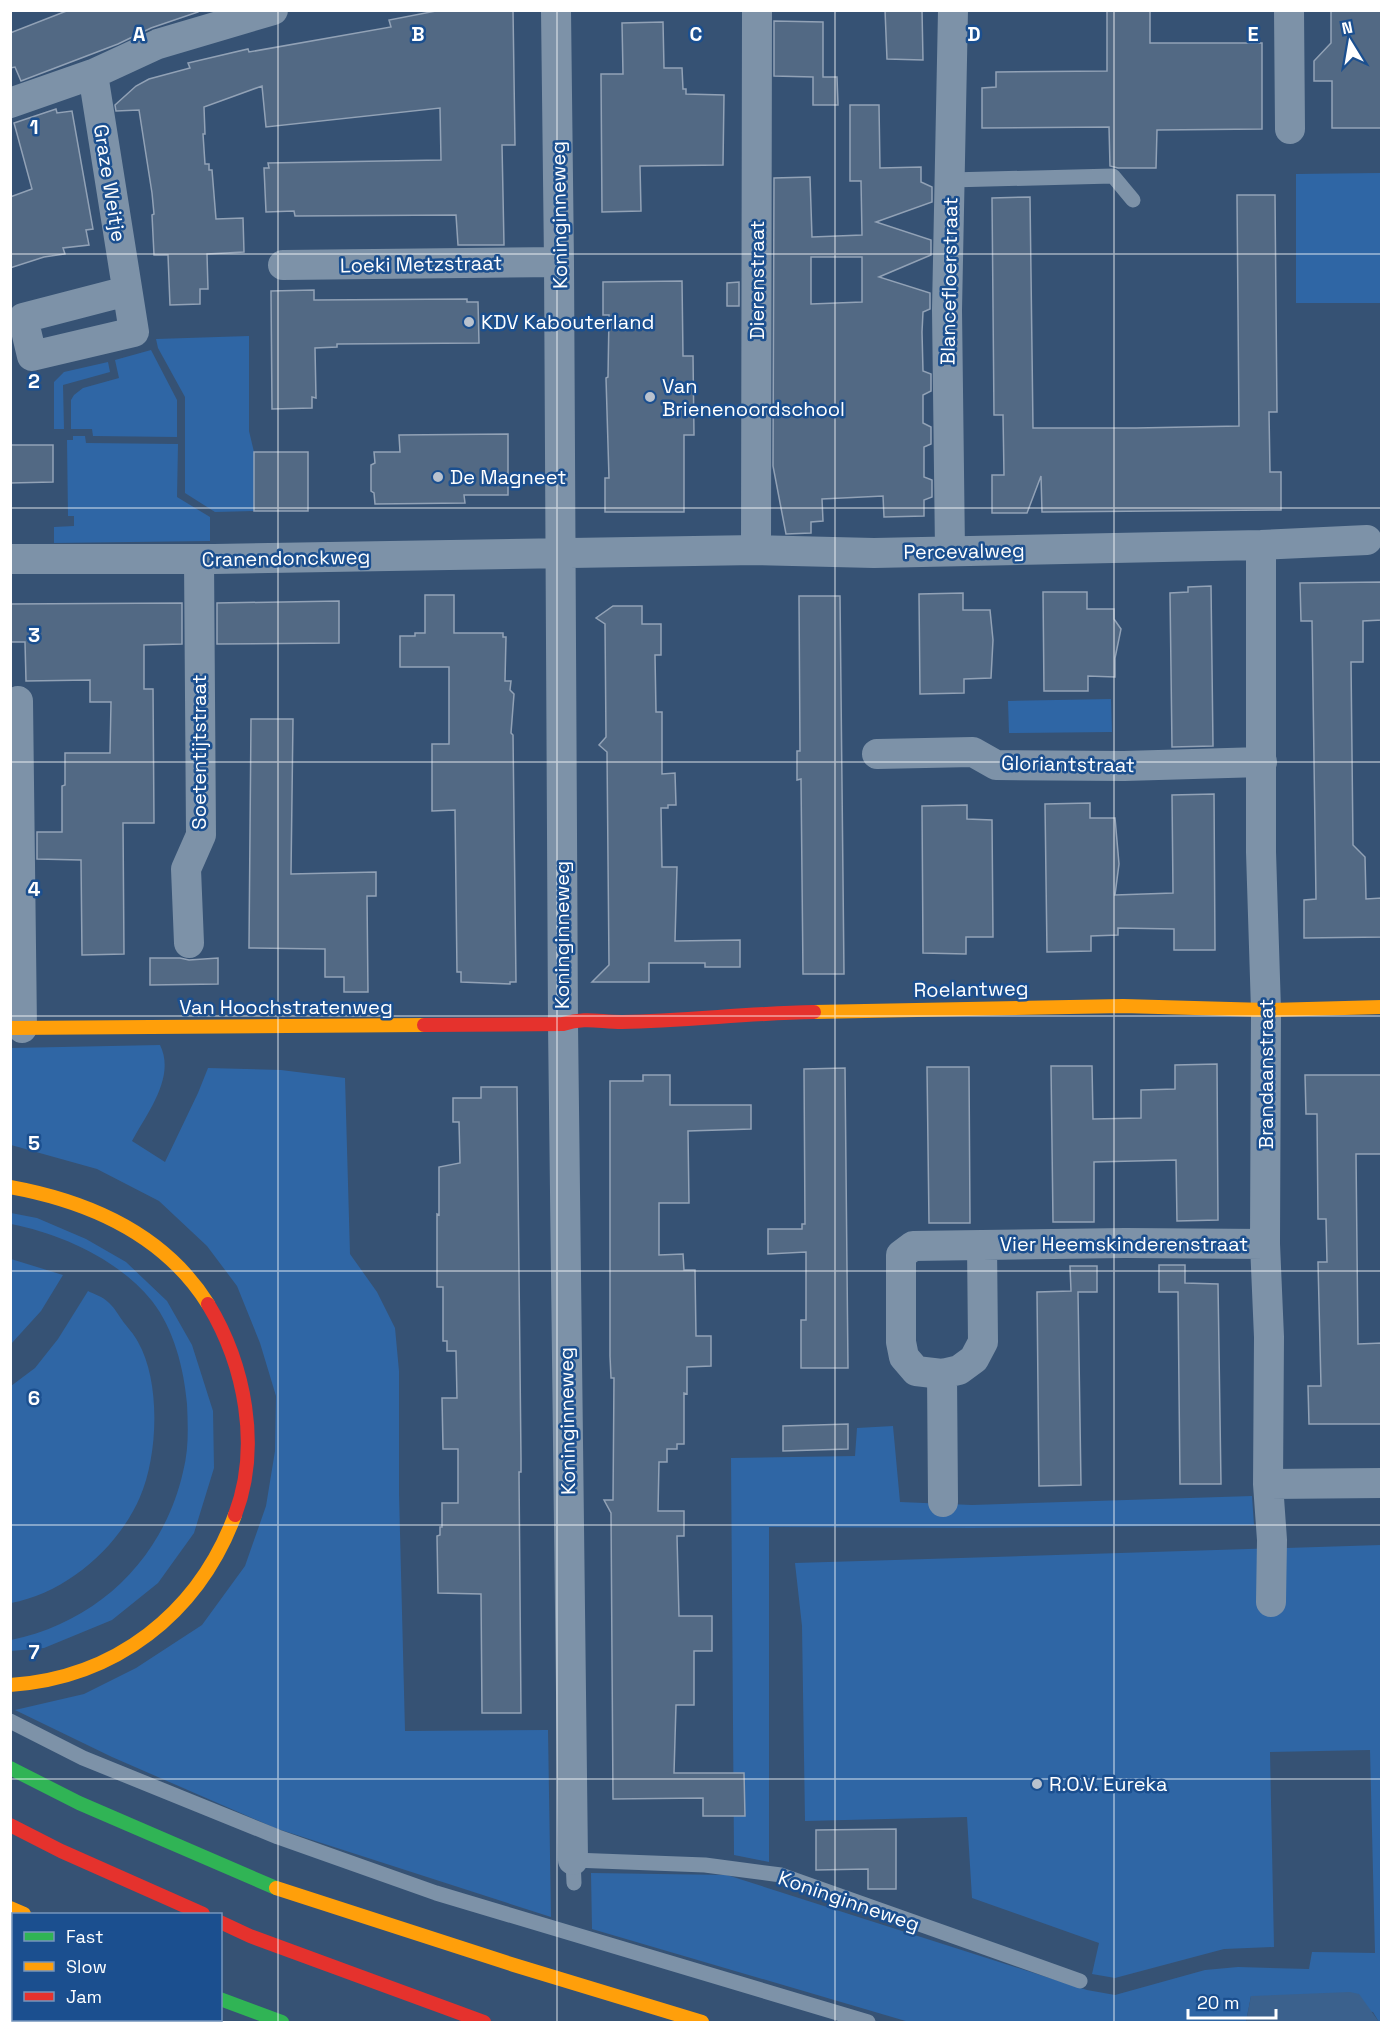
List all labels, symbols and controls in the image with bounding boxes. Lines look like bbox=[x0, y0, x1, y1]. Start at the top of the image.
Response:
north arrow bbox=[1320, 12, 1380, 72]
text: N bbox=[1340, 16, 1355, 39]
text: A bbox=[133, 21, 146, 47]
text: B bbox=[411, 21, 425, 47]
text: C bbox=[690, 21, 703, 47]
text: D bbox=[967, 21, 981, 47]
text: E bbox=[1247, 21, 1259, 47]
text: 1 bbox=[29, 114, 39, 140]
street label: Graze Weitje bbox=[88, 122, 132, 244]
street label: Koninginneweg bbox=[545, 141, 573, 289]
street label: Blancefloerstraat bbox=[935, 197, 963, 365]
street label: Dierenstraat bbox=[744, 220, 770, 340]
street label: Loeki Metzstraat bbox=[340, 250, 502, 278]
place label: KDV Kabouterland bbox=[481, 309, 654, 335]
marker: KDV Kabouterland bbox=[462, 315, 476, 329]
text: 2 bbox=[28, 368, 40, 394]
place label: Van Brienenoordschool bbox=[662, 373, 845, 422]
marker: Van Brienenoordschool bbox=[643, 390, 657, 404]
place label: De Magneet bbox=[450, 464, 566, 490]
marker: De Magneet bbox=[431, 470, 445, 484]
street label: Percevalweg bbox=[903, 537, 1025, 565]
street label: Cranendonckweg bbox=[201, 544, 371, 572]
text: 3 bbox=[28, 622, 40, 648]
street label: Soetentijtstraat bbox=[186, 674, 212, 830]
street label: Gloriantstraat bbox=[1001, 750, 1135, 778]
street label: Koninginneweg bbox=[549, 861, 575, 1009]
text: 4 bbox=[28, 876, 41, 902]
street label: Roelantweg bbox=[913, 975, 1029, 1003]
street label: Van Hoochstratenweg bbox=[179, 994, 393, 1020]
street label: Brandaanstraat bbox=[1253, 999, 1279, 1149]
text: 5 bbox=[28, 1130, 40, 1156]
street label: Vier Heemskinderenstraat bbox=[1000, 1231, 1248, 1257]
street label: Koninginneweg bbox=[553, 1347, 581, 1495]
text: 6 bbox=[28, 1385, 40, 1411]
text: 7 bbox=[28, 1639, 40, 1665]
place label: R.O.V. Eureka bbox=[1049, 1771, 1168, 1797]
marker: R.O.V. Eureka bbox=[1030, 1777, 1044, 1791]
street label: Koninginneweg bbox=[775, 1865, 923, 1937]
legend bbox=[12, 1913, 222, 2021]
text: Fast bbox=[66, 1925, 103, 1948]
text: Slow bbox=[66, 1955, 107, 1978]
scale bar bbox=[1188, 1982, 1276, 2020]
text: Jam bbox=[66, 1985, 102, 2008]
text: 20 m bbox=[1197, 1991, 1240, 2014]

